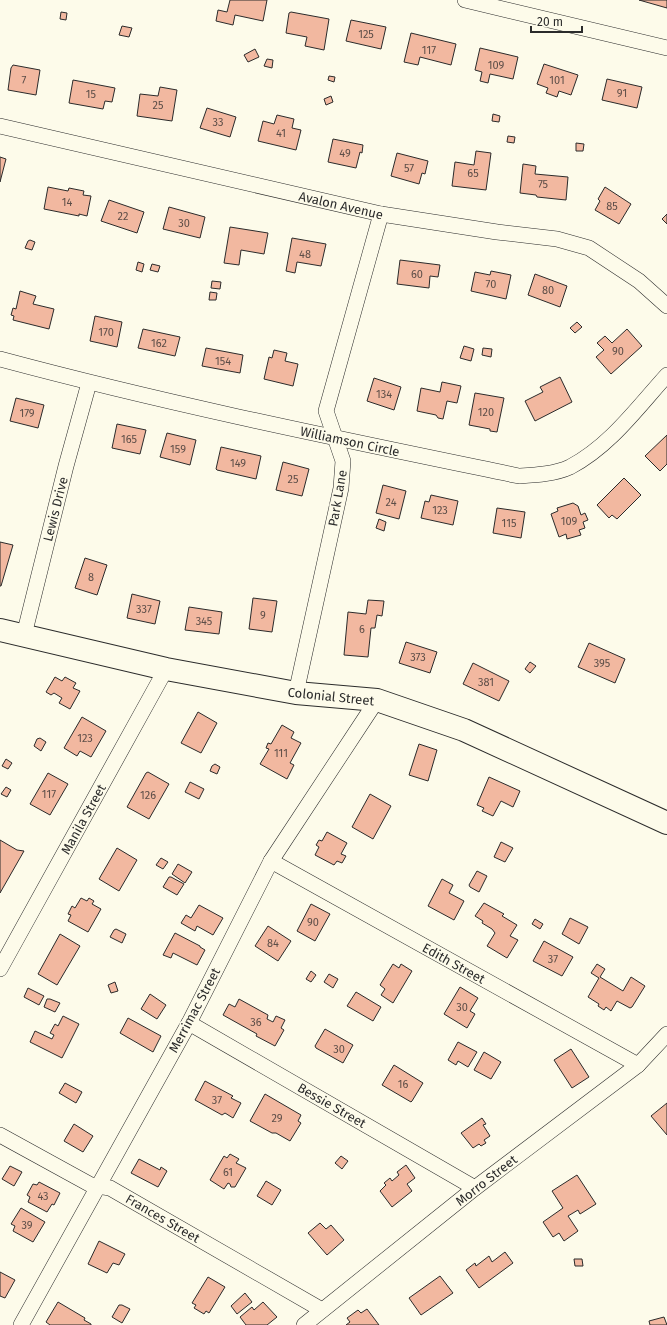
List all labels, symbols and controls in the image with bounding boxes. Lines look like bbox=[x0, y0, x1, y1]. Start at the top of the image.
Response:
scale bar bbox=[531, 8, 582, 34]
text: 20 m bbox=[537, 15, 563, 29]
house number: 125 bbox=[358, 28, 374, 41]
house number: 117 bbox=[422, 44, 436, 57]
house number: 109 bbox=[488, 59, 505, 72]
house number: 7 bbox=[22, 74, 27, 87]
house number: 101 bbox=[549, 74, 565, 87]
house number: 91 bbox=[617, 87, 627, 100]
house number: 15 bbox=[86, 88, 97, 101]
house number: 25 bbox=[153, 99, 164, 112]
house number: 33 bbox=[213, 116, 223, 129]
house number: 41 bbox=[276, 127, 286, 140]
house number: 49 bbox=[339, 147, 351, 160]
house number: 57 bbox=[404, 162, 414, 175]
house number: 65 bbox=[467, 167, 479, 180]
house number: 75 bbox=[538, 178, 549, 191]
street label: Avalon Avenue bbox=[297, 188, 385, 222]
house number: 14 bbox=[62, 196, 72, 209]
house number: 85 bbox=[606, 200, 618, 213]
house number: 22 bbox=[118, 210, 128, 223]
house number: 30 bbox=[178, 217, 190, 230]
house number: 48 bbox=[299, 248, 311, 261]
house number: 60 bbox=[411, 268, 423, 281]
house number: 70 bbox=[486, 278, 496, 291]
house number: 80 bbox=[542, 284, 554, 297]
house number: 170 bbox=[98, 326, 114, 339]
house number: 162 bbox=[151, 337, 167, 350]
house number: 90 bbox=[612, 345, 624, 358]
house number: 154 bbox=[215, 355, 231, 368]
house number: 134 bbox=[376, 388, 392, 401]
house number: 120 bbox=[478, 406, 494, 419]
house number: 179 bbox=[19, 407, 35, 420]
street label: Williamson Circle bbox=[299, 424, 401, 459]
house number: 165 bbox=[121, 433, 138, 446]
house number: 159 bbox=[170, 443, 186, 456]
house number: 149 bbox=[230, 457, 246, 470]
street label: Park Lane bbox=[325, 469, 350, 528]
house number: 25 bbox=[288, 473, 299, 486]
street label: Lewis Drive bbox=[40, 475, 71, 543]
house number: 24 bbox=[386, 496, 397, 509]
house number: 123 bbox=[432, 504, 448, 517]
house number: 109 bbox=[561, 515, 578, 528]
house number: 115 bbox=[502, 517, 517, 530]
house number: 8 bbox=[88, 571, 94, 584]
house number: 337 bbox=[136, 603, 152, 616]
house number: 9 bbox=[260, 609, 266, 622]
house number: 345 bbox=[196, 615, 213, 628]
house number: 6 bbox=[359, 623, 365, 636]
house number: 373 bbox=[410, 651, 426, 664]
house number: 395 bbox=[594, 657, 611, 670]
house number: 381 bbox=[478, 676, 494, 689]
street label: Colonial Street bbox=[287, 685, 375, 709]
house number: 123 bbox=[77, 732, 93, 745]
house number: 111 bbox=[274, 747, 288, 760]
street label: Manila Street bbox=[58, 781, 109, 857]
house number: 117 bbox=[42, 788, 56, 801]
house number: 126 bbox=[140, 789, 156, 802]
house number: 90 bbox=[307, 916, 319, 929]
house number: 84 bbox=[267, 937, 279, 950]
street label: Edith Street bbox=[420, 940, 488, 987]
house number: 37 bbox=[548, 953, 558, 966]
street label: Merrimac Street bbox=[166, 965, 223, 1055]
house number: 30 bbox=[456, 1001, 468, 1014]
house number: 36 bbox=[250, 1016, 262, 1029]
house number: 30 bbox=[333, 1043, 345, 1056]
house number: 16 bbox=[398, 1078, 408, 1091]
street label: Bessie Street bbox=[295, 1080, 369, 1131]
house number: 37 bbox=[212, 1094, 222, 1107]
house number: 29 bbox=[271, 1112, 283, 1125]
street label: Morro Street bbox=[453, 1152, 520, 1209]
house number: 61 bbox=[223, 1166, 233, 1179]
house number: 43 bbox=[37, 1190, 49, 1203]
street label: Frances Street bbox=[123, 1191, 203, 1246]
house number: 39 bbox=[21, 1219, 33, 1232]

